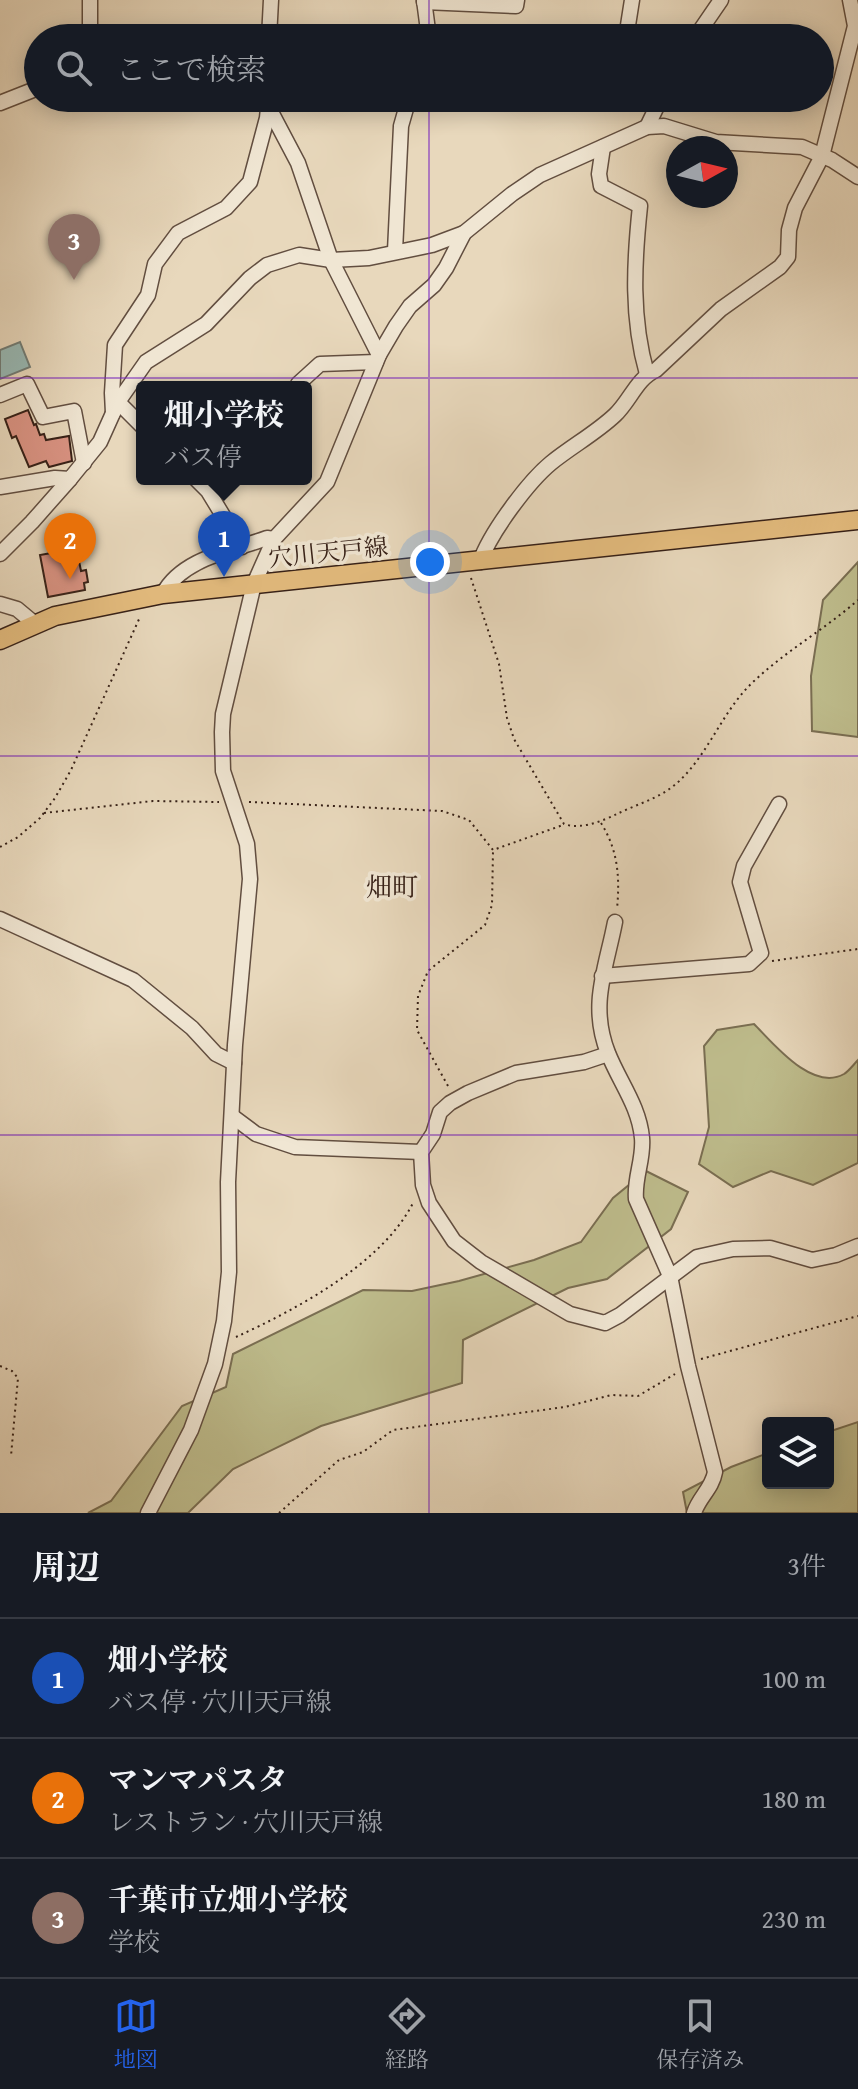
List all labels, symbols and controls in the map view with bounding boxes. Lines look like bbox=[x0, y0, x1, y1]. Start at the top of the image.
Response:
search box bbox=[24, 24, 834, 112]
icon: search bbox=[52, 46, 96, 90]
text: ここで検索 bbox=[116, 47, 266, 91]
north arrow bbox=[666, 136, 738, 208]
pin: 3 bbox=[48, 214, 100, 280]
popup bbox=[136, 381, 312, 485]
text: 畑小学校 bbox=[164, 392, 284, 436]
text: バス停 bbox=[164, 437, 242, 476]
pin: 1 bbox=[198, 511, 250, 577]
pin: 2 bbox=[44, 513, 96, 579]
street label: 穴川天戸線 bbox=[266, 528, 390, 576]
your location bbox=[410, 542, 450, 582]
district label: 畑町 bbox=[366, 867, 418, 906]
map controls bbox=[762, 1417, 834, 1489]
button: layers bbox=[762, 1417, 834, 1489]
text: 周辺 bbox=[32, 1542, 100, 1591]
text: 3件 bbox=[787, 1546, 826, 1585]
text: 畑小学校 bbox=[108, 1637, 228, 1681]
text: 1 bbox=[51, 1659, 65, 1698]
text: 100 m bbox=[761, 1659, 826, 1698]
text: バス停 · 穴川天戸線 bbox=[108, 1682, 332, 1721]
text: マンマパスタ bbox=[108, 1757, 288, 1801]
text: 2 bbox=[51, 1779, 65, 1818]
text: 180 m bbox=[761, 1779, 826, 1818]
text: レストラン · 穴川天戸線 bbox=[108, 1802, 383, 1841]
text: 千葉市立畑小学校 bbox=[108, 1877, 348, 1921]
text: 3 bbox=[51, 1899, 65, 1938]
text: 230 m bbox=[761, 1899, 826, 1938]
text: 学校 bbox=[108, 1922, 160, 1961]
tab: 地図 bbox=[114, 1994, 158, 2075]
tab: 経路 bbox=[385, 1994, 429, 2075]
tab: 保存済み bbox=[656, 1994, 744, 2075]

